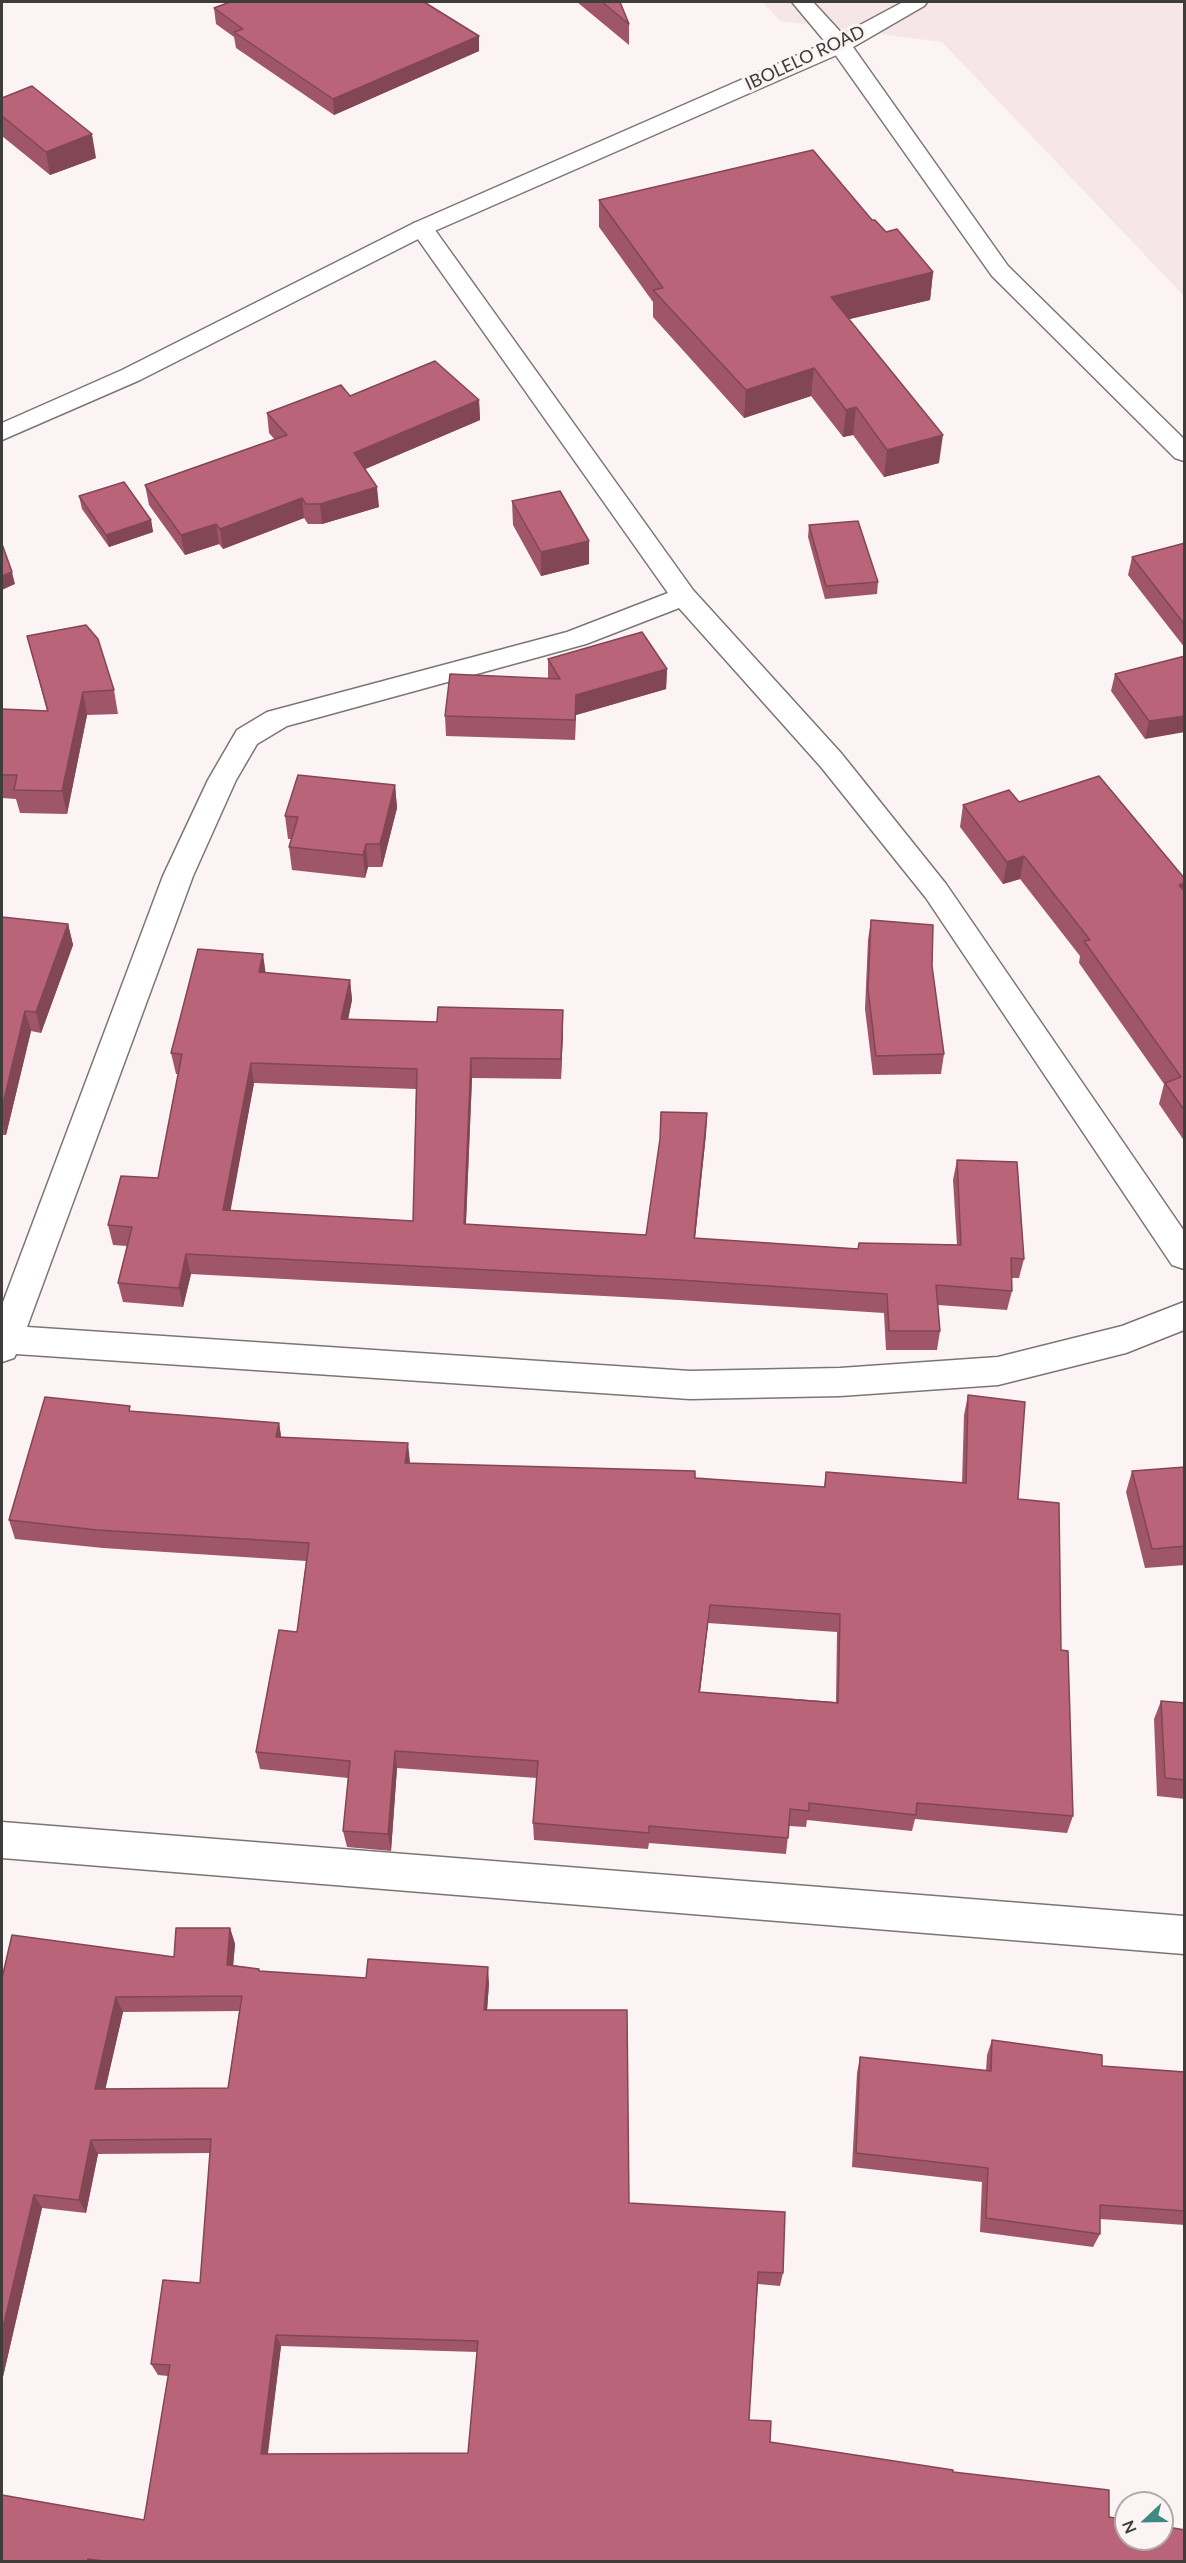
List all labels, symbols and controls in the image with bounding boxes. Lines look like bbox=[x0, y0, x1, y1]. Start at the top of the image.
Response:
street label: IBOLELO ROAD bbox=[742, 21, 868, 95]
north arrow bbox=[1114, 2491, 1174, 2551]
text: N bbox=[1118, 2518, 1140, 2536]

